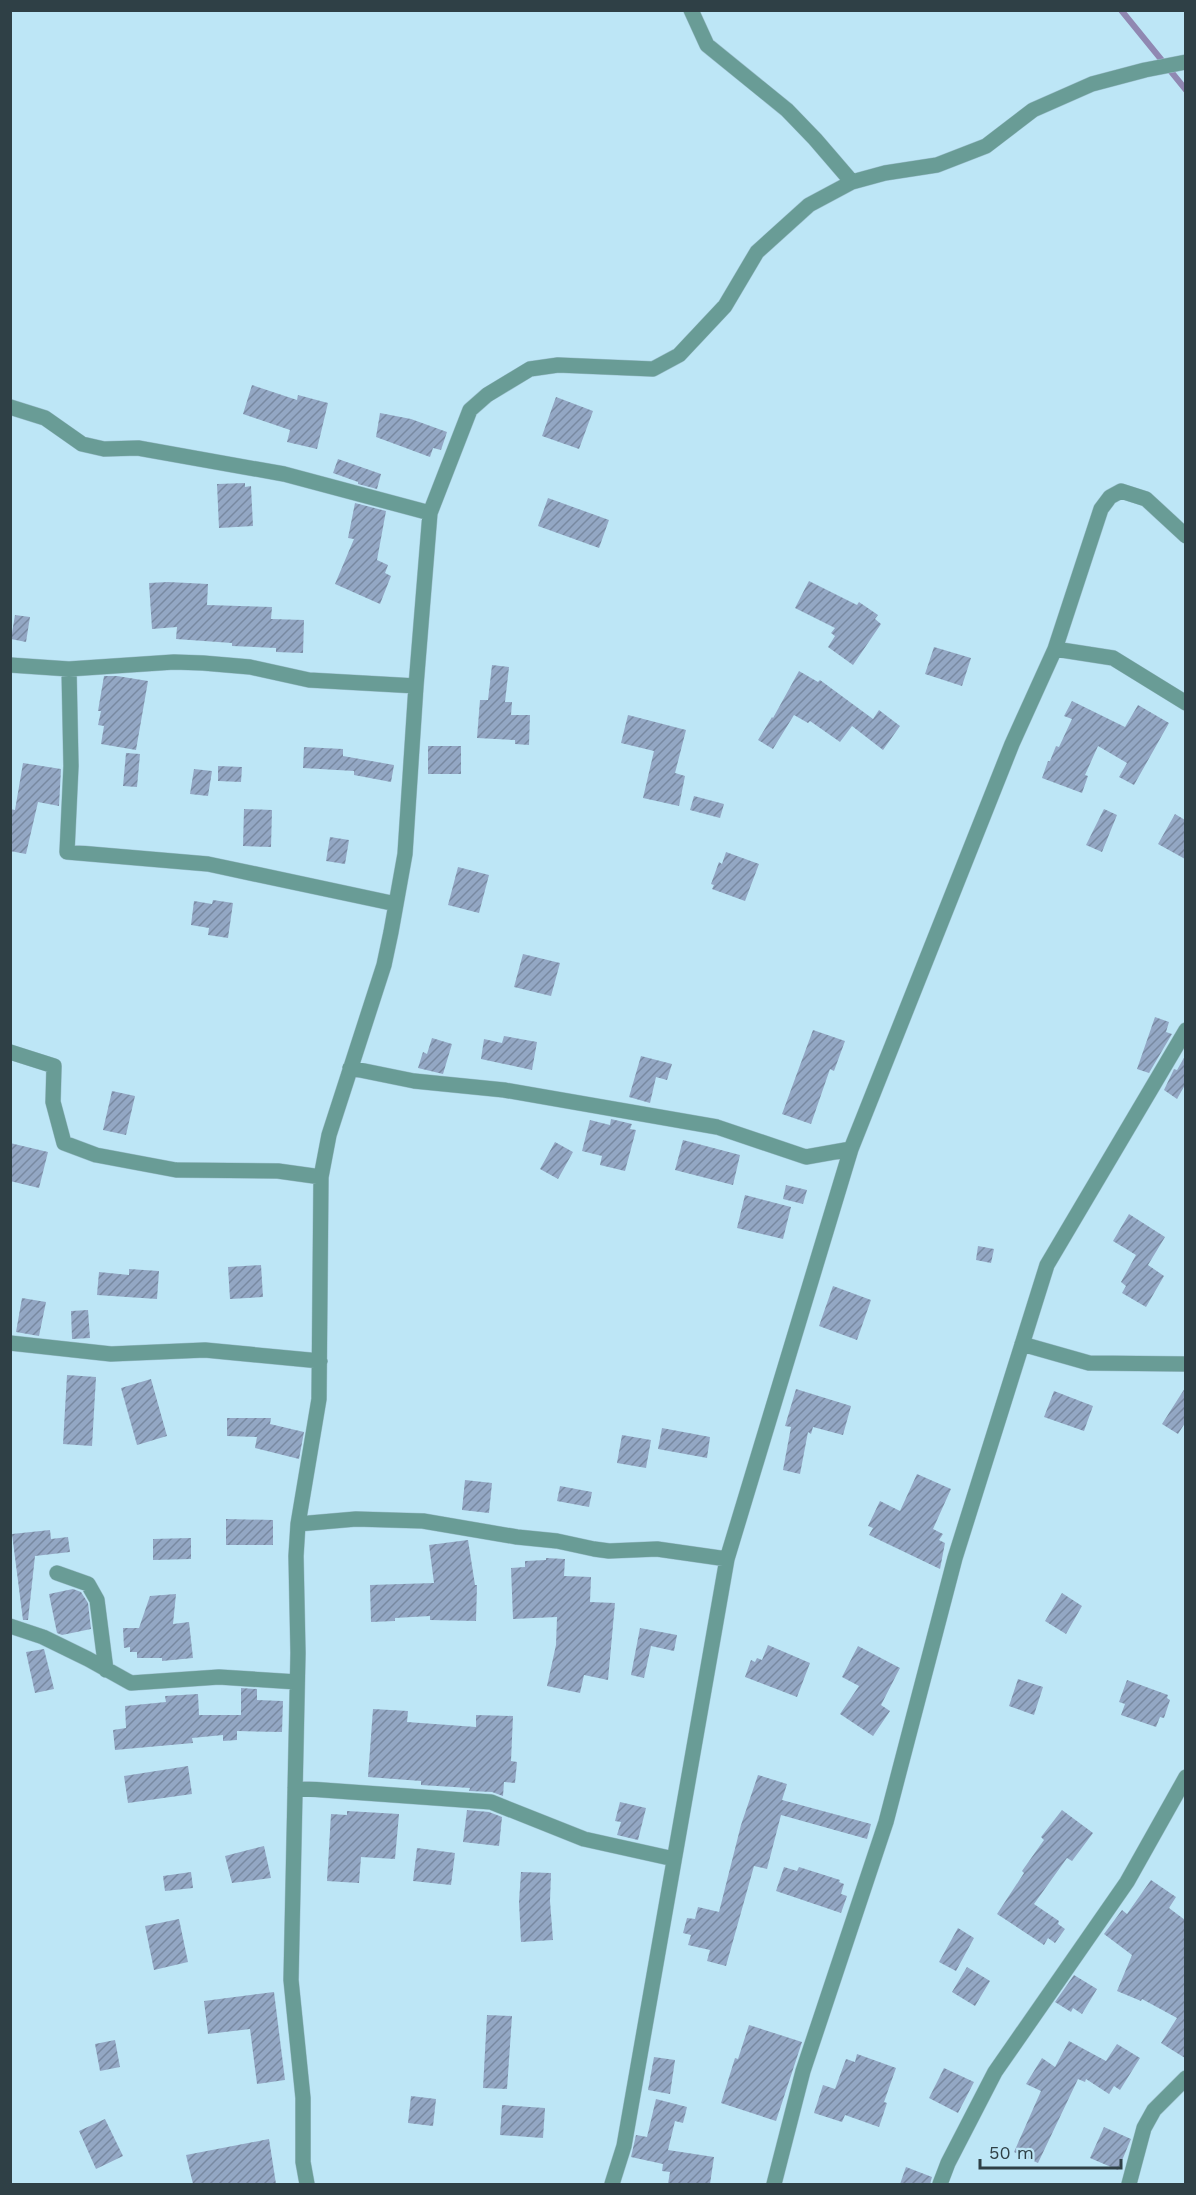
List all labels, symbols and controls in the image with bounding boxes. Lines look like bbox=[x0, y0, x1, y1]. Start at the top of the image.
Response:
scale bar bbox=[980, 2132, 1121, 2170]
text: 50 m bbox=[989, 2142, 1034, 2163]

